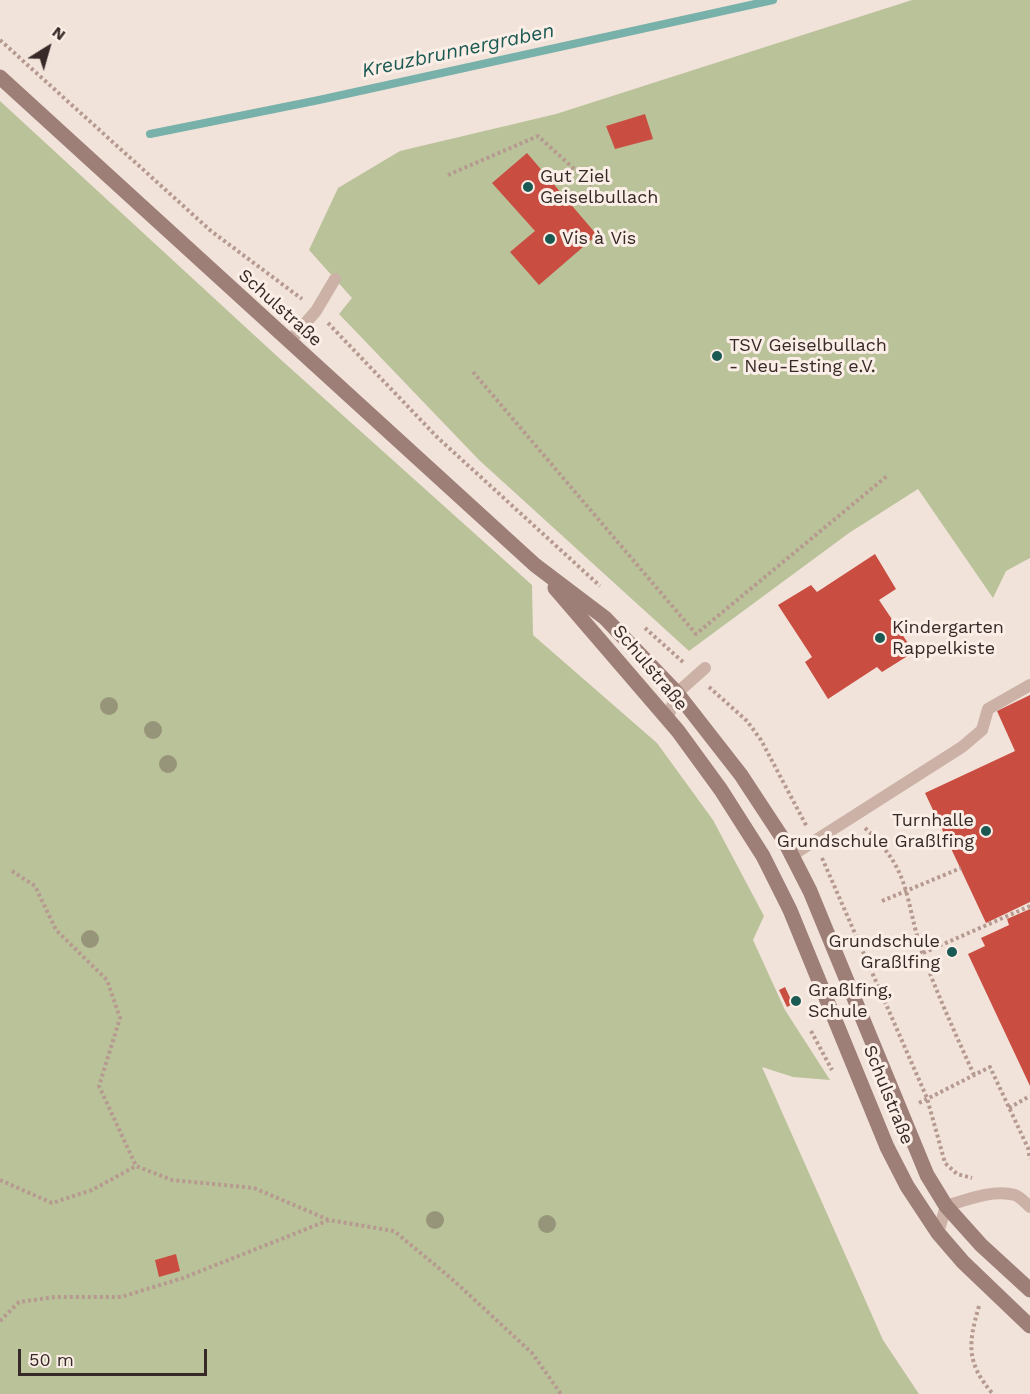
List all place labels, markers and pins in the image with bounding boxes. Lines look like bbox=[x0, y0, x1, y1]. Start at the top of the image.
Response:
place label: Gut Ziel Geiselbullach bbox=[540, 166, 658, 208]
marker: Gut Ziel Geiselbullach bbox=[521, 180, 535, 194]
place label: Vis à Vis bbox=[562, 228, 636, 250]
marker: Vis à Vis bbox=[543, 232, 557, 246]
place label: TSV Geiselbullach - Neu-Esting e.V. bbox=[729, 335, 887, 378]
marker: TSV Geiselbullach - Neu-Esting e.V. bbox=[710, 349, 724, 363]
place label: Kindergarten Rappelkiste bbox=[892, 617, 1004, 660]
marker: Kindergarten Rappelkiste bbox=[873, 631, 887, 645]
place label: Turnhalle Grundschule Graßlfing bbox=[777, 810, 974, 852]
marker: Turnhalle Grundschule Graßlfing bbox=[979, 824, 993, 838]
place label: Grundschule Graßlfing bbox=[828, 931, 940, 974]
marker: Grundschule Graßlfing bbox=[945, 945, 959, 959]
place label: Graßlfing, Schule bbox=[808, 980, 892, 1022]
marker: Graßlfing, Schule bbox=[789, 994, 803, 1008]

